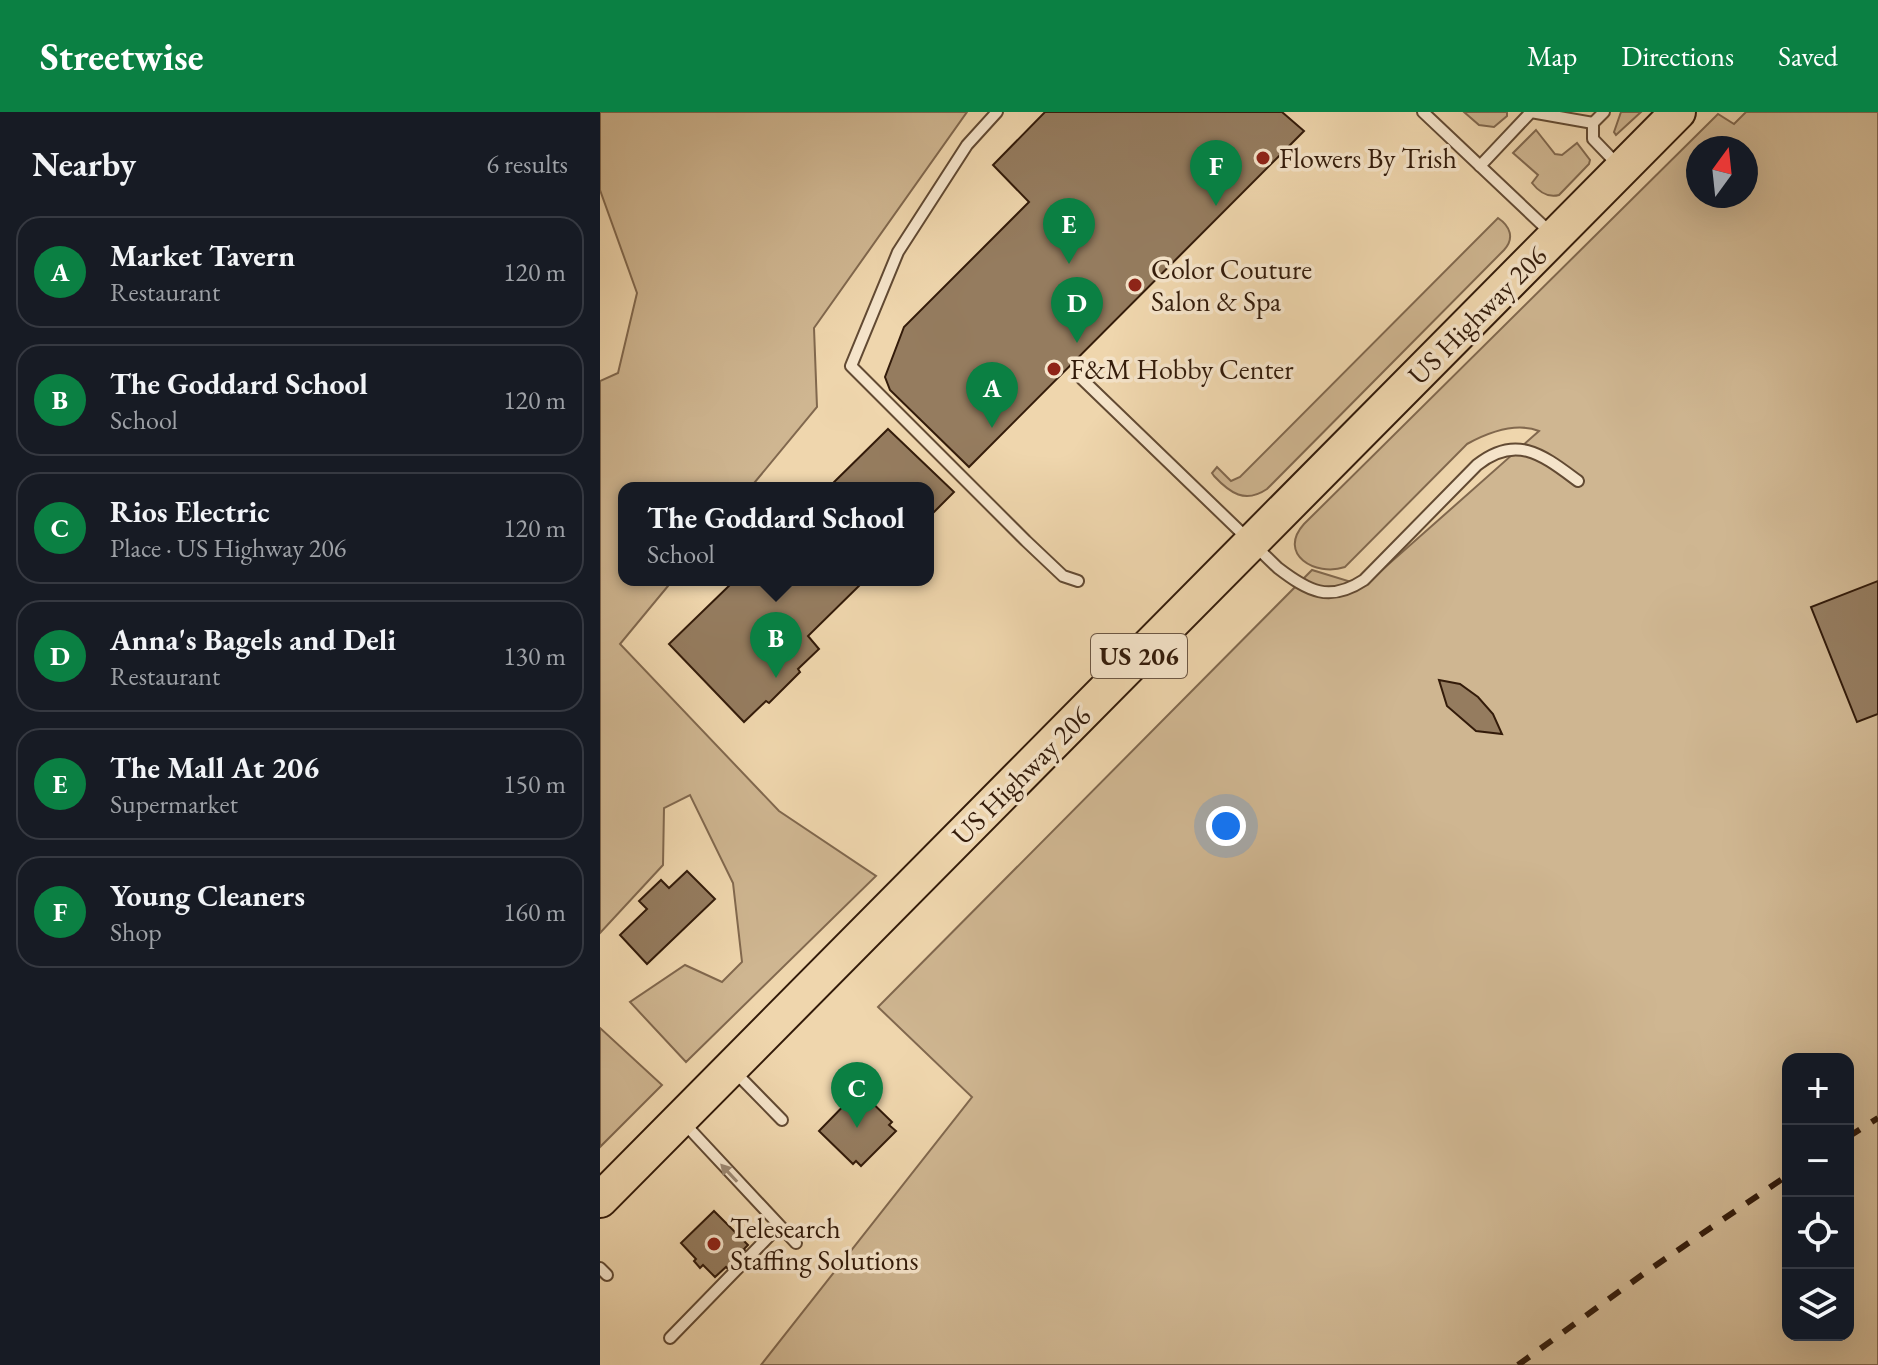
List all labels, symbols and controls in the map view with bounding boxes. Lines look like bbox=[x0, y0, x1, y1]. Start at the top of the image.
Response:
text: Streetwise bbox=[40, 32, 203, 81]
text: Map bbox=[1527, 38, 1577, 74]
text: Directions bbox=[1621, 38, 1734, 74]
text: Saved bbox=[1778, 38, 1838, 74]
north arrow bbox=[1686, 136, 1758, 208]
pin: F bbox=[1190, 140, 1242, 206]
place label: Flowers By Trish bbox=[1279, 140, 1457, 176]
text: Nearby bbox=[32, 142, 136, 186]
text: 6 results bbox=[487, 147, 568, 181]
marker: Flowers By Trish bbox=[1254, 149, 1272, 167]
pin: E bbox=[1043, 198, 1095, 264]
text: Market Tavern bbox=[110, 236, 295, 275]
street label: US Highway 206 bbox=[1400, 238, 1554, 392]
place label: Color Couture Salon & Spa bbox=[1151, 251, 1312, 319]
text: A bbox=[51, 255, 69, 289]
text: 120 m bbox=[503, 255, 566, 289]
text: Restaurant bbox=[110, 275, 220, 309]
marker: Color Couture Salon & Spa bbox=[1126, 276, 1144, 294]
pin: D bbox=[1051, 277, 1103, 343]
place label: F&M Hobby Center bbox=[1070, 351, 1294, 387]
marker: F&M Hobby Center bbox=[1045, 360, 1063, 378]
pin: A bbox=[966, 362, 1018, 428]
text: The Goddard School bbox=[110, 364, 368, 403]
text: B bbox=[52, 383, 68, 417]
text: 120 m bbox=[503, 383, 566, 417]
text: School bbox=[110, 403, 178, 437]
popup bbox=[618, 482, 934, 586]
text: Rios Electric bbox=[110, 492, 270, 531]
text: The Goddard School bbox=[647, 498, 905, 537]
text: C bbox=[51, 511, 69, 545]
text: 120 m bbox=[503, 511, 566, 545]
text: Place · US Highway 206 bbox=[110, 531, 346, 565]
text: School bbox=[647, 537, 715, 571]
pin: B bbox=[750, 612, 802, 678]
text: Anna's Bagels and Deli bbox=[110, 620, 396, 659]
road number: US 206 bbox=[1091, 634, 1187, 678]
text: D bbox=[50, 639, 70, 673]
text: 130 m bbox=[503, 639, 566, 673]
text: Restaurant bbox=[110, 659, 220, 693]
street label: US Highway 206 bbox=[944, 698, 1098, 852]
text: The Mall At 206 bbox=[110, 748, 319, 787]
text: E bbox=[53, 767, 67, 801]
text: 150 m bbox=[503, 767, 566, 801]
text: Supermarket bbox=[110, 787, 238, 821]
your location bbox=[1206, 806, 1246, 846]
text: Young Cleaners bbox=[110, 876, 305, 915]
text: F bbox=[53, 895, 67, 929]
text: 160 m bbox=[503, 895, 566, 929]
text: Shop bbox=[110, 915, 162, 949]
map controls bbox=[1782, 1053, 1854, 1341]
button: + bbox=[1782, 1053, 1854, 1125]
pin: C bbox=[831, 1062, 883, 1128]
button: − bbox=[1782, 1125, 1854, 1197]
one-way arrow bbox=[721, 1163, 739, 1182]
button: locate bbox=[1782, 1197, 1854, 1269]
place label: Telesearch Staffing Solutions bbox=[730, 1210, 919, 1278]
marker: Telesearch Staffing Solutions bbox=[705, 1235, 723, 1253]
button: layers bbox=[1782, 1269, 1854, 1341]

